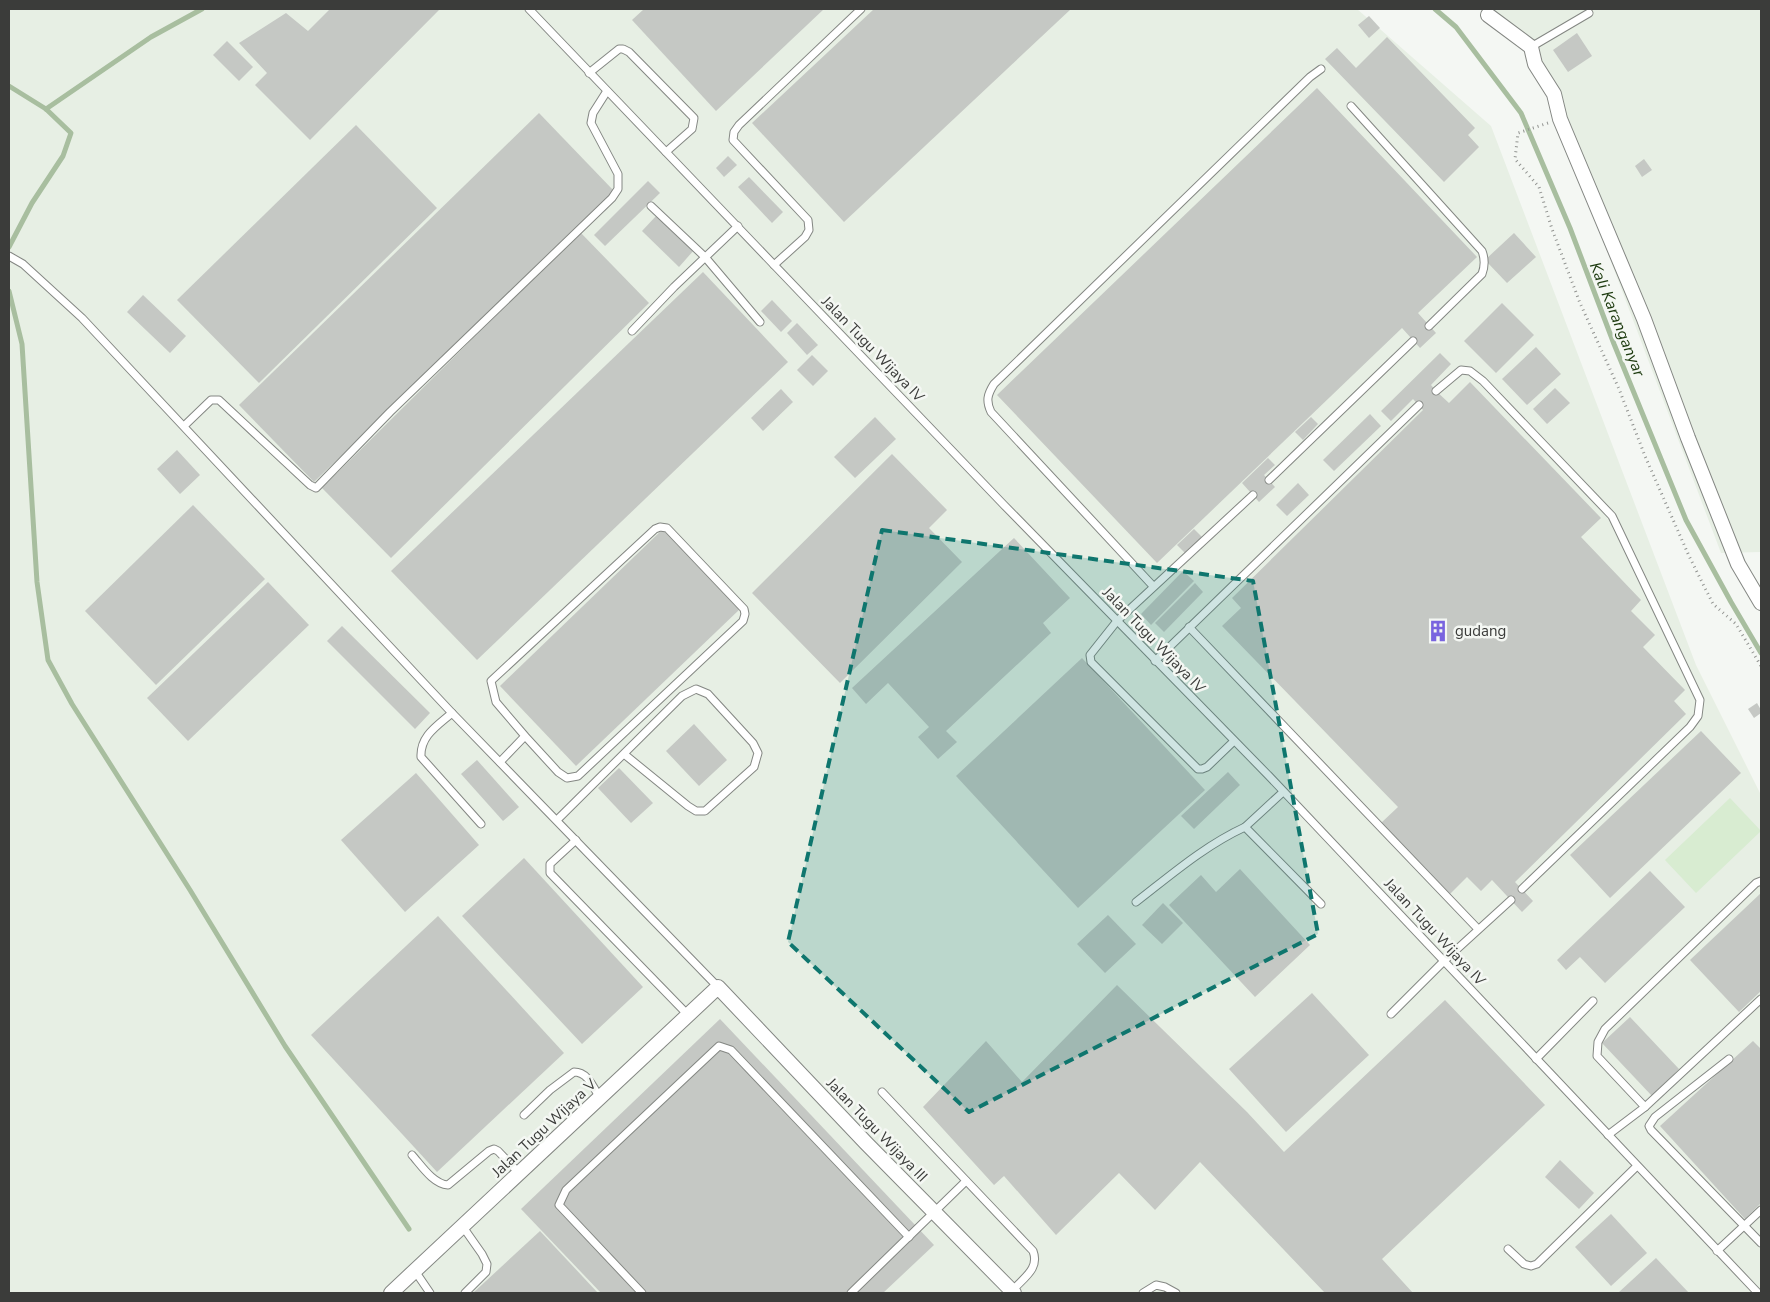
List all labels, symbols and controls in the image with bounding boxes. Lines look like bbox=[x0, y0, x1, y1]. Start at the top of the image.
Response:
water label: Kali Karanganyar bbox=[1584, 259, 1651, 381]
street label: Jalan Tugu Wijaya IV bbox=[817, 291, 929, 407]
street label: Jalan Tugu Wijaya IV bbox=[1098, 582, 1210, 698]
building icon: gudang bbox=[1425, 618, 1451, 644]
place label: gudang bbox=[1455, 621, 1506, 641]
street label: Jalan Tugu Wijaya IV bbox=[1379, 873, 1490, 990]
street label: Jalan Tugu Wijaya III bbox=[821, 1073, 932, 1186]
street label: Jalan Tugu Wijaya V bbox=[487, 1074, 601, 1182]

